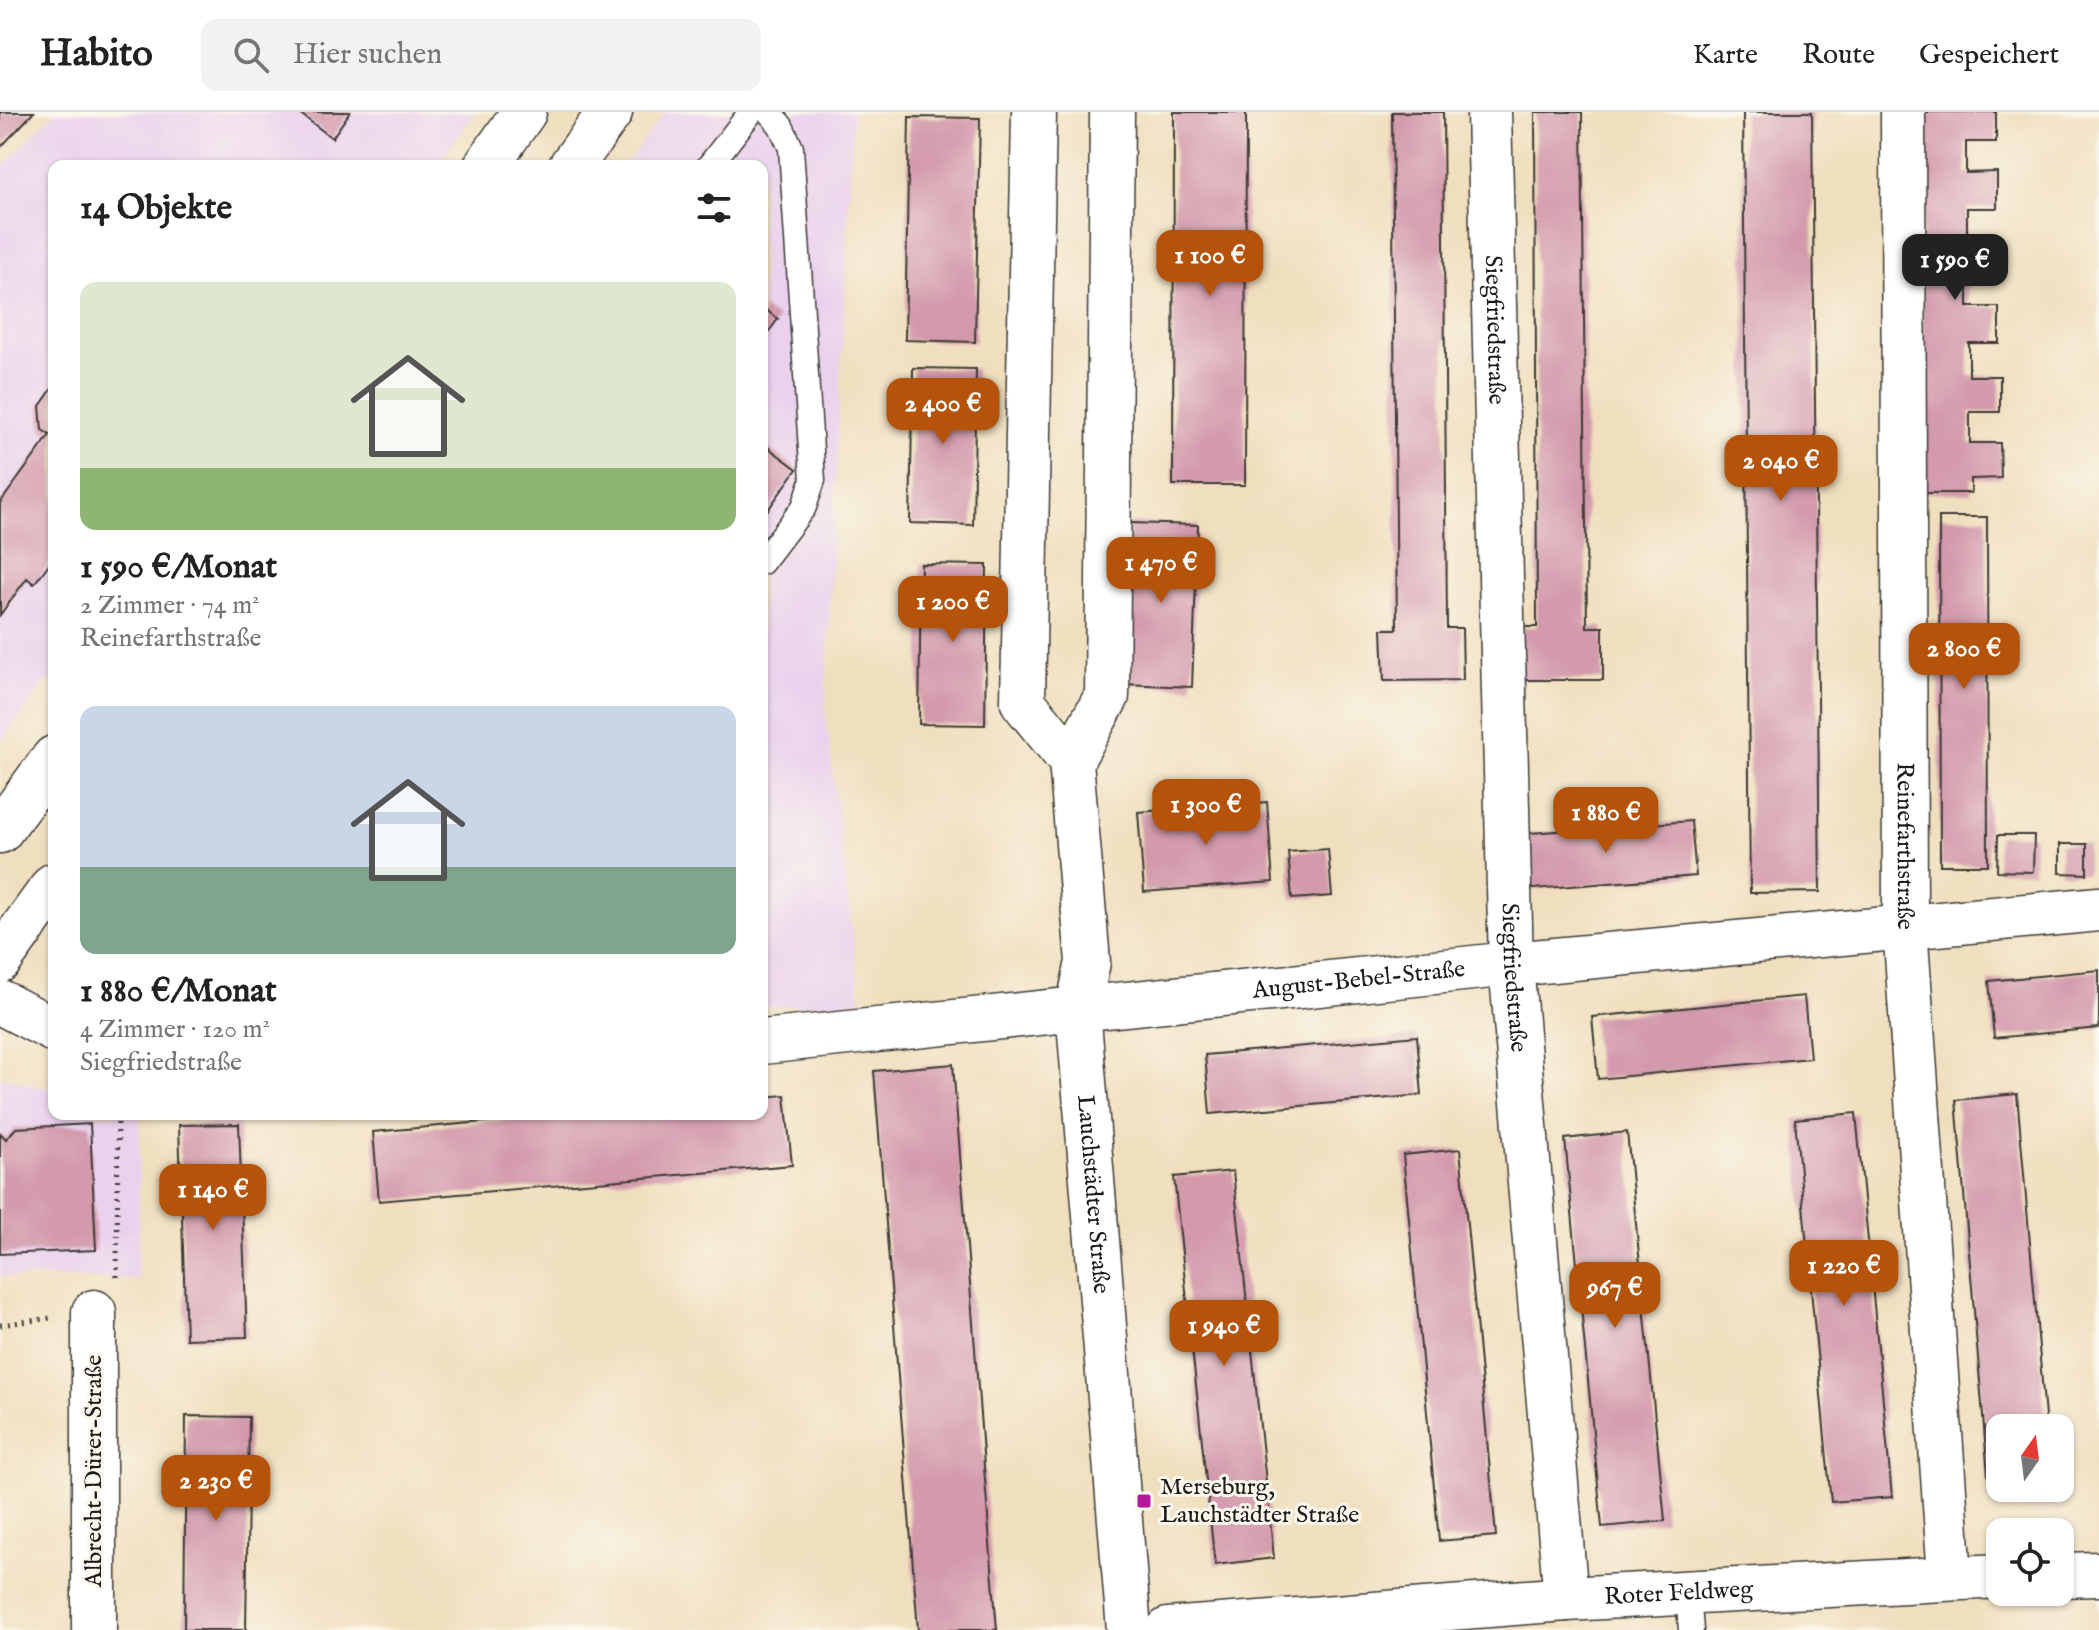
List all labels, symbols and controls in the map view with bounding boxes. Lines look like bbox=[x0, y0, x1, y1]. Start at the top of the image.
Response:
search box bbox=[201, 19, 761, 91]
text: Habito bbox=[40, 31, 153, 79]
icon: search bbox=[229, 33, 273, 77]
text: Hier suchen bbox=[293, 36, 442, 74]
text: Karte bbox=[1693, 38, 1758, 73]
text: Route bbox=[1802, 38, 1875, 73]
text: Gespeichert bbox=[1919, 38, 2059, 73]
icon: filters bbox=[692, 186, 736, 230]
text: 14 Objekte bbox=[80, 187, 232, 230]
pin: 1 100 € bbox=[1136, 230, 1284, 298]
pin: 1 590 € bbox=[1881, 234, 2029, 302]
text: 1 100 € bbox=[1174, 239, 1246, 272]
text: 1 590 € bbox=[1920, 243, 1990, 276]
street label: Siegfriedstraße bbox=[1477, 255, 1512, 405]
icon: home bbox=[336, 334, 480, 478]
pin: 2 400 € bbox=[869, 378, 1017, 446]
text: 2 400 € bbox=[904, 387, 982, 420]
pin: 2 040 € bbox=[1707, 435, 1855, 503]
text: 2 040 € bbox=[1742, 444, 1820, 477]
pin: 1 470 € bbox=[1087, 537, 1235, 605]
text: 1 590 €/Monat bbox=[80, 546, 277, 589]
text: 1 470 € bbox=[1124, 546, 1198, 579]
pin: 1 200 € bbox=[879, 576, 1027, 644]
text: 1 200 € bbox=[916, 585, 990, 618]
text: 2 Zimmer · 74 m² bbox=[80, 589, 260, 622]
text: Reinefarthstraße bbox=[80, 622, 262, 655]
pin: 2 800 € bbox=[1890, 623, 2038, 691]
text: 2 800 € bbox=[1927, 632, 2001, 665]
icon: home bbox=[336, 758, 480, 902]
street label: Reinefarthstraße bbox=[1889, 762, 1921, 930]
pin: 1 300 € bbox=[1132, 779, 1280, 847]
pin: 1 880 € bbox=[1532, 787, 1680, 855]
text: 1 300 € bbox=[1170, 788, 1242, 821]
text: 1 880 € bbox=[1571, 796, 1641, 829]
street label: Siegfriedstraße bbox=[1494, 903, 1534, 1054]
street label: August-Bebel-Straße bbox=[1250, 953, 1467, 1006]
text: 1 880 €/Monat bbox=[80, 970, 277, 1013]
text: 4 Zimmer · 120 m² bbox=[80, 1013, 270, 1046]
text: Siegfriedstraße bbox=[80, 1046, 242, 1079]
street label: Lauchstädter Straße bbox=[1070, 1094, 1117, 1295]
pin: 1 140 € bbox=[139, 1164, 287, 1232]
text: 1 140 € bbox=[177, 1173, 249, 1206]
pin: 1 220 € bbox=[1770, 1240, 1918, 1308]
text: 1 220 € bbox=[1807, 1249, 1881, 1282]
pin: 967 € bbox=[1559, 1262, 1671, 1330]
text: 967 € bbox=[1587, 1271, 1643, 1304]
pin: 1 940 € bbox=[1150, 1300, 1298, 1368]
text: 1 940 € bbox=[1188, 1309, 1260, 1342]
street label: Albrecht-Dürer-Straße bbox=[79, 1355, 110, 1588]
north arrow bbox=[1986, 1414, 2074, 1502]
map controls bbox=[1986, 1414, 2074, 1606]
pin: 2 230 € bbox=[142, 1455, 290, 1523]
text: 2 230 € bbox=[179, 1464, 253, 1497]
place label: Merseburg, Lauchstädter Straße bbox=[1160, 1472, 1359, 1531]
marker: Merseburg, Lauchstädter Straße bbox=[1135, 1492, 1153, 1510]
button: locate bbox=[1986, 1518, 2074, 1606]
street label: Roter Feldweg bbox=[1603, 1574, 1755, 1612]

